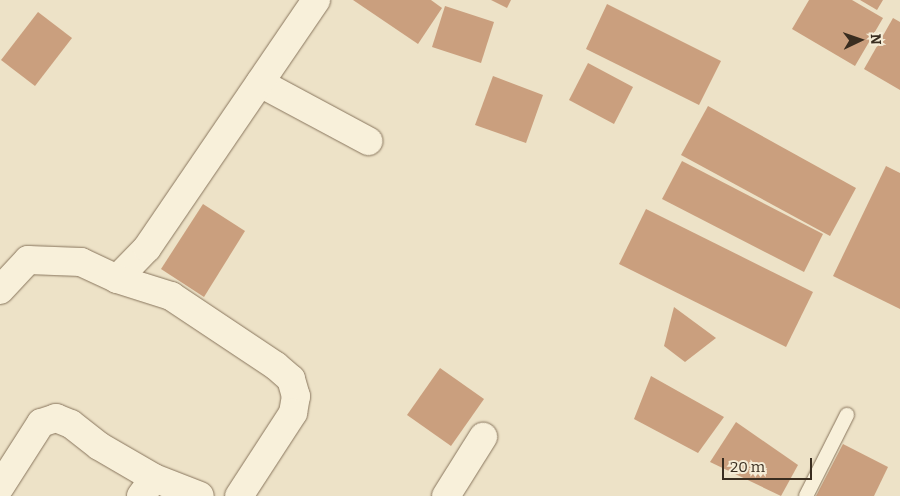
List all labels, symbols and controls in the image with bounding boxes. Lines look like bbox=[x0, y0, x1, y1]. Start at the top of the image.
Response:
north arrow bbox=[835, 15, 885, 65]
text: N bbox=[867, 33, 884, 45]
scale bar bbox=[725, 448, 815, 480]
text: 20 m bbox=[730, 458, 765, 476]

